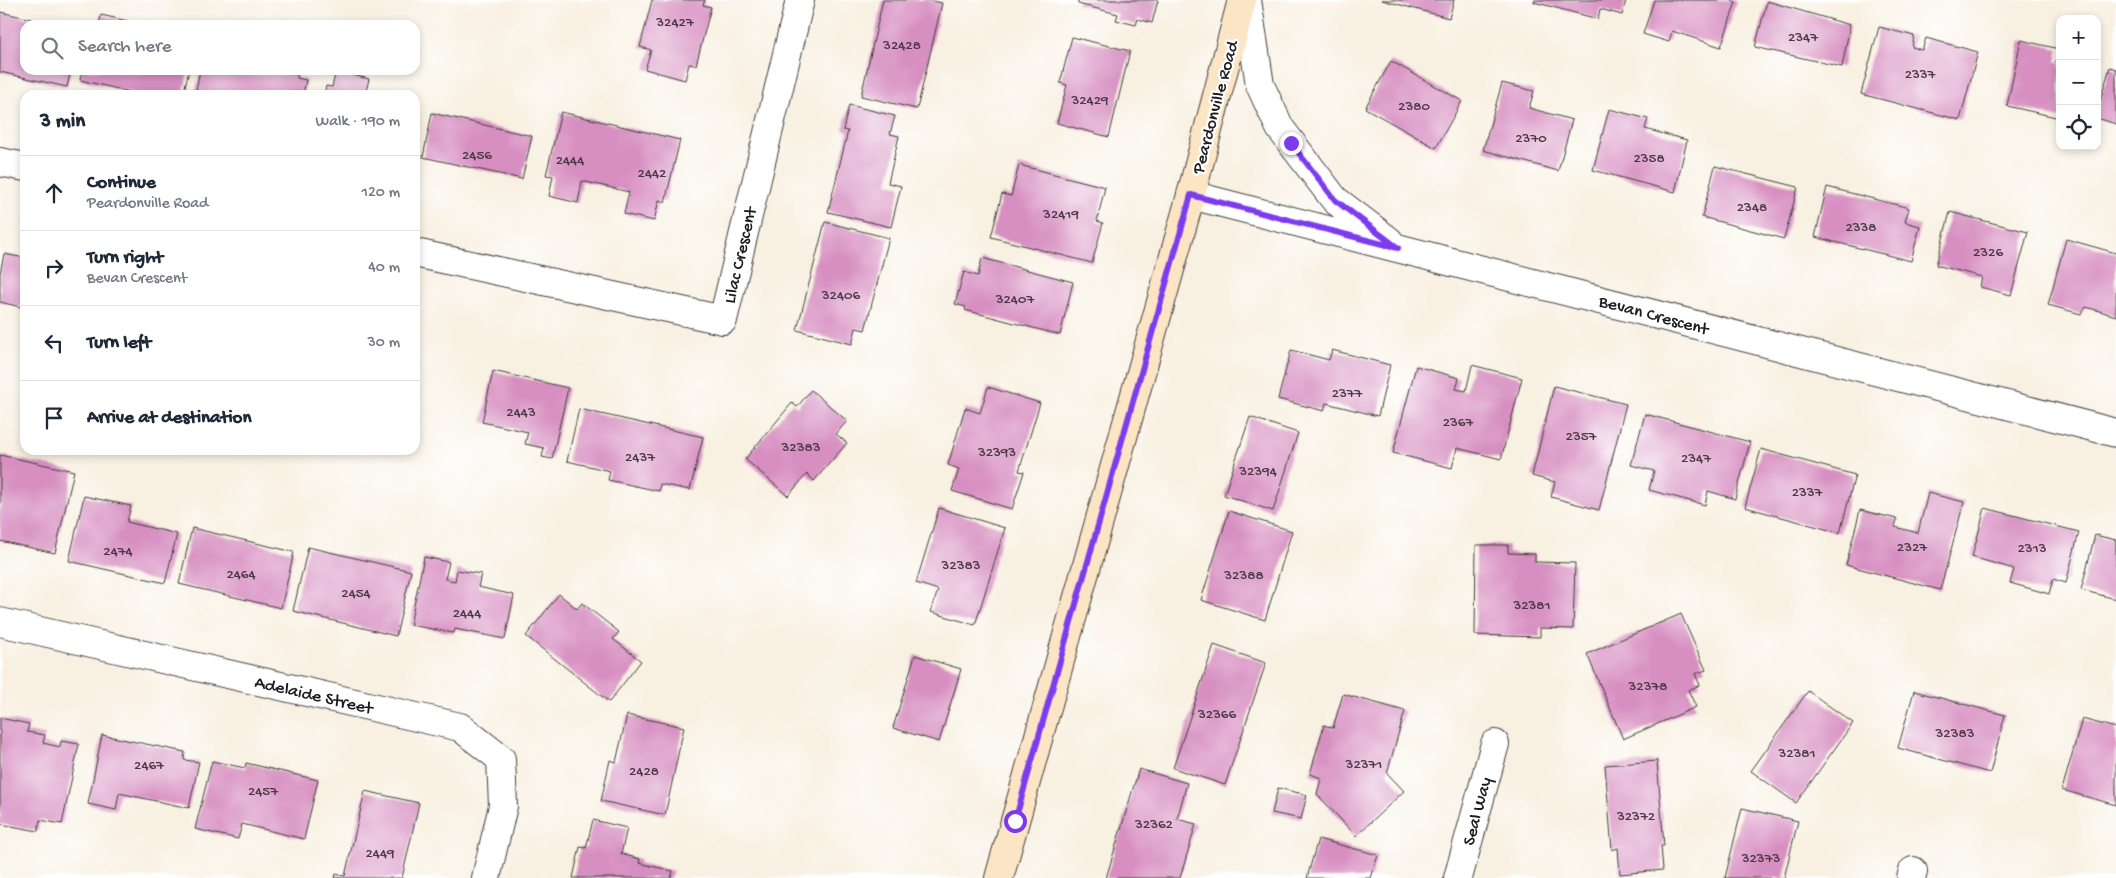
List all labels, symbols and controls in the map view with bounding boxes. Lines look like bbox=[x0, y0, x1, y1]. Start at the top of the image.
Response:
house number: 32427 bbox=[655, 14, 695, 32]
map controls bbox=[2056, 15, 2101, 150]
button: + bbox=[2056, 15, 2101, 60]
search box bbox=[20, 20, 420, 75]
house number: 2347 bbox=[1788, 29, 1819, 47]
icon: search bbox=[38, 34, 66, 62]
text: Search here bbox=[78, 36, 172, 59]
house number: 32428 bbox=[882, 37, 921, 55]
street label: Peardonville Road bbox=[1188, 38, 1245, 177]
button: − bbox=[2056, 60, 2101, 105]
house number: 2337 bbox=[1905, 66, 1937, 84]
house number: 32429 bbox=[1070, 92, 1109, 110]
house number: 2380 bbox=[1398, 98, 1430, 116]
button: locate bbox=[2056, 105, 2101, 150]
text: 3 min bbox=[40, 110, 85, 135]
text: Walk · 190 m bbox=[316, 113, 400, 132]
house number: 2370 bbox=[1515, 130, 1547, 148]
route end bbox=[1280, 132, 1303, 155]
house number: 2456 bbox=[462, 147, 492, 165]
house number: 2358 bbox=[1633, 150, 1665, 168]
house number: 2444 bbox=[556, 152, 584, 170]
house number: 2442 bbox=[638, 165, 666, 183]
text: Continue bbox=[87, 172, 156, 195]
icon: ahead bbox=[40, 179, 68, 207]
text: 120 m bbox=[361, 184, 400, 203]
text: Peardonville Road bbox=[87, 195, 208, 214]
house number: 2348 bbox=[1737, 199, 1767, 217]
street label: Lilac Crescent bbox=[720, 204, 763, 306]
house number: 32419 bbox=[1042, 206, 1079, 224]
house number: 2338 bbox=[1845, 219, 1877, 237]
house number: 2326 bbox=[1973, 244, 2003, 262]
text: Turn right bbox=[87, 247, 163, 270]
icon: right bbox=[40, 254, 68, 282]
text: 40 m bbox=[368, 259, 400, 278]
text: Bevan Crescent bbox=[87, 270, 187, 289]
house number: 32406 bbox=[821, 287, 861, 305]
house number: 32407 bbox=[995, 291, 1035, 309]
street label: Bevan Crescent bbox=[1595, 291, 1712, 342]
icon: left bbox=[40, 329, 68, 357]
text: Turn left bbox=[87, 332, 151, 355]
text: 30 m bbox=[367, 334, 400, 353]
house number: 2377 bbox=[1332, 385, 1364, 403]
icon: arrive bbox=[40, 404, 68, 432]
house number: 2443 bbox=[506, 404, 536, 422]
text: Arrive at destination bbox=[87, 407, 251, 430]
house number: 2367 bbox=[1443, 414, 1474, 432]
house number: 2357 bbox=[1566, 428, 1598, 446]
house number: 32383 bbox=[781, 439, 821, 457]
house number: 32393 bbox=[977, 444, 1016, 462]
house number: 2437 bbox=[625, 449, 656, 467]
house number: 2347 bbox=[1681, 450, 1712, 468]
house number: 32394 bbox=[1238, 463, 1277, 481]
house number: 2337 bbox=[1792, 484, 1824, 502]
house number: 2327 bbox=[1897, 539, 1928, 557]
house number: 2313 bbox=[2018, 540, 2047, 558]
house number: 2474 bbox=[103, 543, 133, 561]
house number: 32383 bbox=[941, 557, 981, 575]
house number: 2464 bbox=[226, 566, 256, 584]
house number: 32388 bbox=[1223, 567, 1264, 585]
house number: 2454 bbox=[341, 585, 371, 603]
house number: 32381 bbox=[1512, 597, 1551, 615]
house number: 2444 bbox=[453, 605, 481, 623]
street label: Adelaide Street bbox=[252, 673, 376, 721]
house number: 32378 bbox=[1628, 678, 1667, 696]
house number: 32366 bbox=[1197, 706, 1236, 724]
house number: 32383 bbox=[1935, 725, 1975, 743]
house number: 32381 bbox=[1777, 745, 1816, 763]
house number: 32371 bbox=[1345, 756, 1382, 774]
house number: 2467 bbox=[134, 757, 165, 775]
house number: 2428 bbox=[629, 763, 659, 781]
street label: Seal Way bbox=[1459, 775, 1498, 848]
house number: 2457 bbox=[248, 783, 279, 801]
house number: 32372 bbox=[1616, 808, 1655, 826]
route start bbox=[1004, 810, 1027, 833]
house number: 32362 bbox=[1134, 816, 1173, 834]
house number: 2449 bbox=[365, 845, 395, 863]
house number: 32373 bbox=[1741, 850, 1780, 868]

